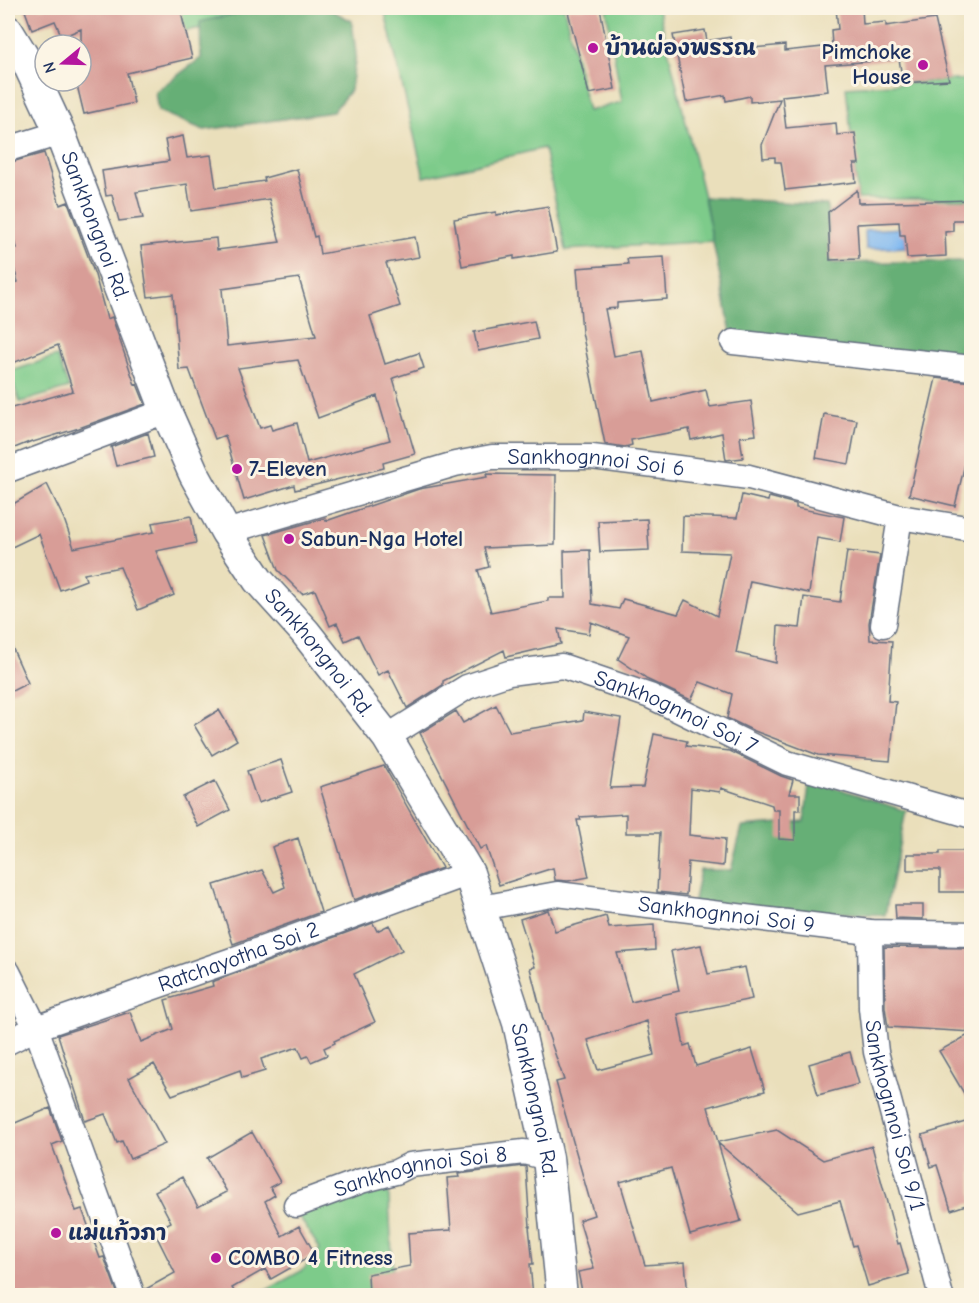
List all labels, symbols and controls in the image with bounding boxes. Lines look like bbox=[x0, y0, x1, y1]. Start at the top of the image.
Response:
north arrow bbox=[33, 33, 93, 93]
place label: บ้านผ่องพรรณ bbox=[605, 33, 756, 61]
place label: Pimchoke House bbox=[821, 39, 911, 90]
marker: บ้านผ่องพรรณ bbox=[586, 41, 600, 55]
marker: Pimchoke House bbox=[916, 58, 930, 72]
text: N bbox=[40, 60, 60, 75]
street label: Sankhongnoi Rd. bbox=[55, 148, 136, 304]
street label: Sankhognnoi Soi 6 bbox=[508, 444, 686, 482]
place label: 7-Eleven bbox=[249, 456, 327, 482]
marker: 7-Eleven bbox=[230, 462, 244, 476]
place label: Sabun-Nga Hotel bbox=[301, 526, 463, 552]
marker: Sabun-Nga Hotel bbox=[282, 532, 296, 546]
street label: Sankhongnoi Rd. bbox=[259, 583, 379, 722]
street label: Sankhognnoi Soi 7 bbox=[591, 665, 762, 760]
street label: Sankhognnoi Soi 9 bbox=[637, 891, 816, 938]
street label: Ratchayotha Soi 2 bbox=[155, 916, 323, 998]
street label: Sankhognnoi Soi 9/1 bbox=[859, 1018, 931, 1214]
street label: Sankhongnoi Rd. bbox=[505, 1020, 563, 1179]
street label: Sankhognnoi Soi 8 bbox=[330, 1141, 508, 1203]
place label: แม่แก้วภา bbox=[68, 1218, 166, 1246]
marker: แม่แก้วภา bbox=[49, 1226, 63, 1240]
place label: COMBO 4 Fitness bbox=[228, 1245, 393, 1271]
marker: COMBO 4 Fitness bbox=[209, 1251, 223, 1265]

